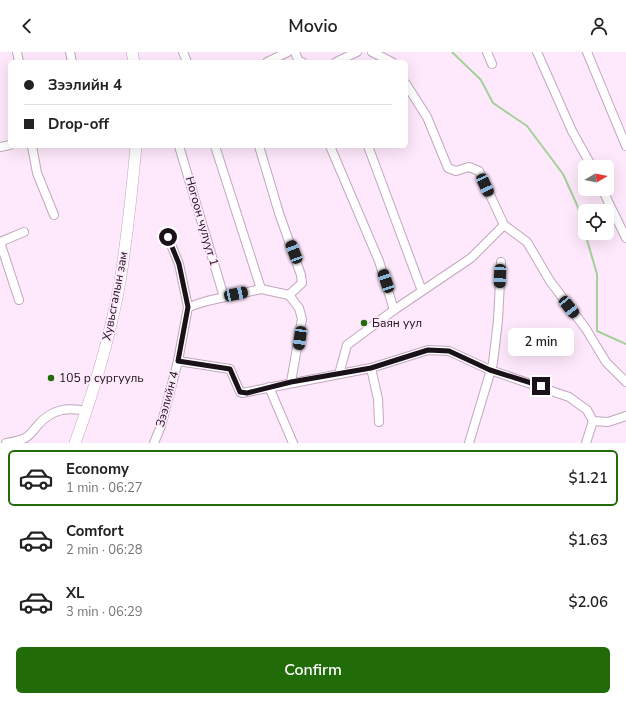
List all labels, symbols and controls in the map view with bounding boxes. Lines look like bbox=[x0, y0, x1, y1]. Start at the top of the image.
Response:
text: Movio bbox=[288, 14, 338, 38]
icon: back bbox=[16, 15, 38, 37]
icon: person bbox=[588, 15, 610, 37]
text: Зээлийн 4 bbox=[48, 75, 122, 95]
text: Drop-off bbox=[48, 114, 109, 134]
north arrow bbox=[578, 160, 614, 196]
map controls bbox=[578, 160, 614, 240]
car bbox=[474, 172, 496, 198]
street label: Ногоон чулуут 1 bbox=[182, 174, 222, 268]
button: locate bbox=[578, 204, 614, 240]
route start bbox=[159, 228, 177, 246]
car bbox=[284, 239, 304, 265]
street label: Хувьсгалын зам bbox=[99, 250, 131, 342]
car bbox=[494, 264, 506, 288]
car bbox=[376, 268, 396, 294]
car bbox=[223, 286, 249, 302]
car bbox=[557, 294, 581, 320]
place label: Баян уул bbox=[372, 315, 422, 331]
marker: Баян уул bbox=[359, 318, 369, 328]
car bbox=[292, 325, 308, 351]
callout: 2 min bbox=[508, 328, 574, 356]
text: 2 min bbox=[524, 333, 558, 351]
street label: Зээлийн 4 bbox=[152, 369, 182, 429]
place label: 105 р сургууль bbox=[59, 370, 144, 386]
marker: 105 р сургууль bbox=[46, 373, 56, 383]
route end bbox=[532, 377, 550, 395]
text: Economy bbox=[66, 459, 129, 479]
icon: car bbox=[18, 460, 54, 496]
text: $1.21 bbox=[568, 468, 608, 488]
text: 1 min · 06:27 bbox=[66, 479, 142, 497]
text: Comfort bbox=[66, 521, 123, 541]
icon: car bbox=[18, 522, 54, 558]
text: $1.63 bbox=[568, 530, 608, 550]
text: 2 min · 06:28 bbox=[66, 541, 142, 559]
text: XL bbox=[66, 583, 85, 603]
icon: car bbox=[18, 584, 54, 620]
text: $2.06 bbox=[568, 592, 608, 612]
text: 3 min · 06:29 bbox=[66, 603, 142, 621]
button: Confirm bbox=[16, 647, 610, 693]

